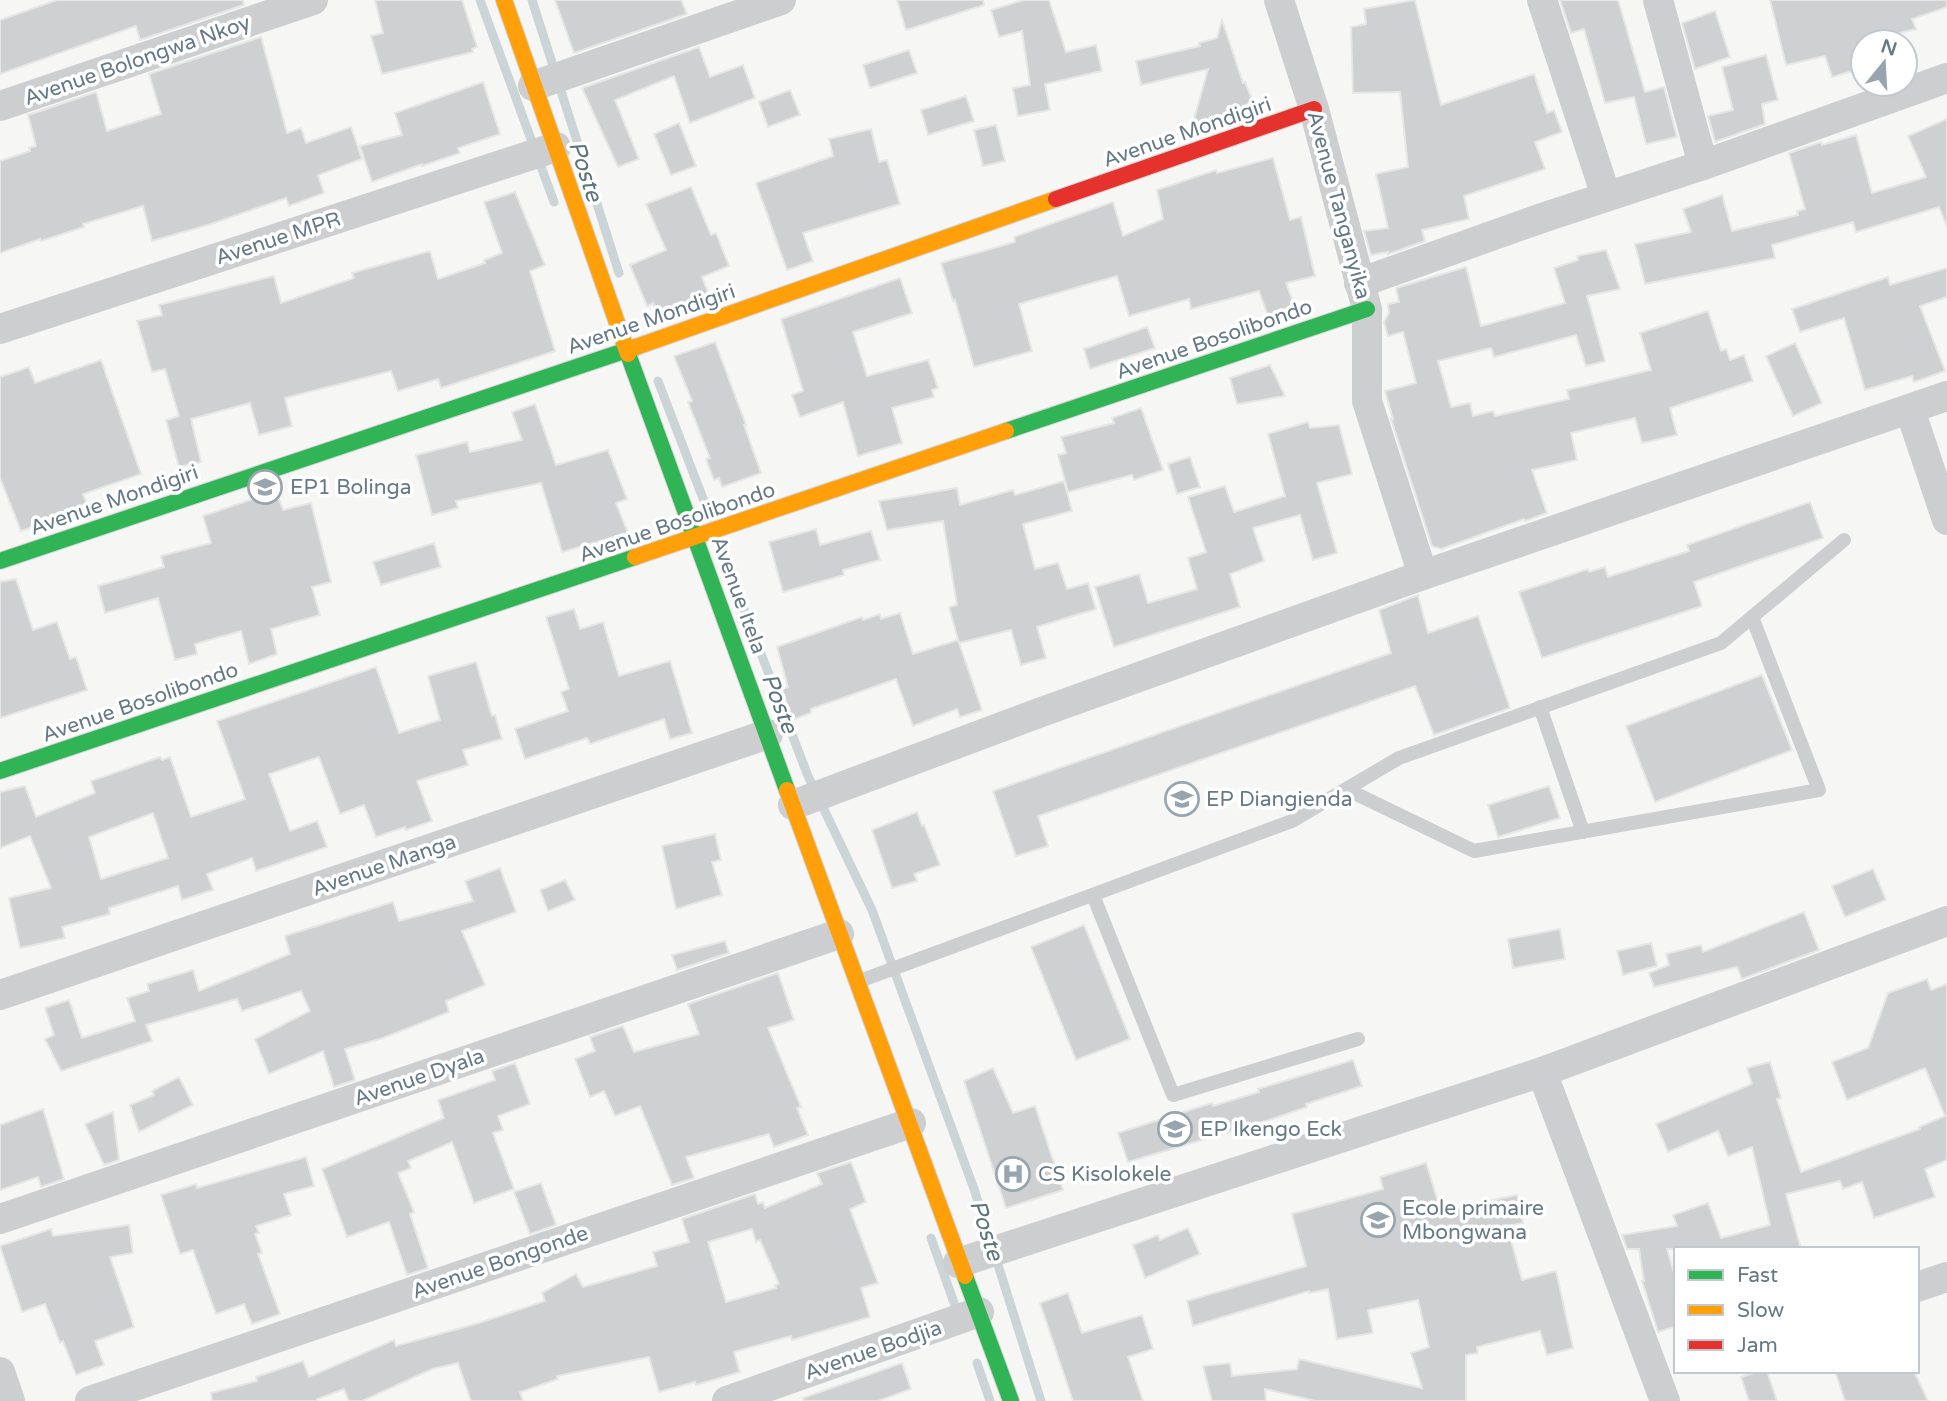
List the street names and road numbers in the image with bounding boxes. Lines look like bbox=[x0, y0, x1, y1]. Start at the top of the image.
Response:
street label: Avenue Bolongwa Nkoy bbox=[21, 10, 253, 111]
street label: Avenue Mondigiri bbox=[1100, 92, 1275, 173]
street label: Avenue Tanganyika bbox=[1301, 108, 1376, 302]
street label: Avenue MPR bbox=[212, 207, 344, 270]
street label: Avenue Mondigiri bbox=[564, 279, 739, 360]
street label: Avenue Bosolibondo bbox=[1113, 294, 1316, 385]
street label: Avenue Mondigiri bbox=[27, 460, 202, 541]
street label: Avenue Bosolibondo bbox=[576, 477, 779, 568]
street label: Avenue Itela bbox=[706, 533, 771, 657]
street label: Avenue Bosolibondo bbox=[39, 657, 242, 748]
street label: Avenue Manga bbox=[309, 829, 459, 902]
street label: Avenue Dyala bbox=[351, 1043, 488, 1111]
street label: Avenue Bongonde bbox=[409, 1221, 592, 1304]
street label: Avenue Bodjia bbox=[801, 1315, 945, 1386]

